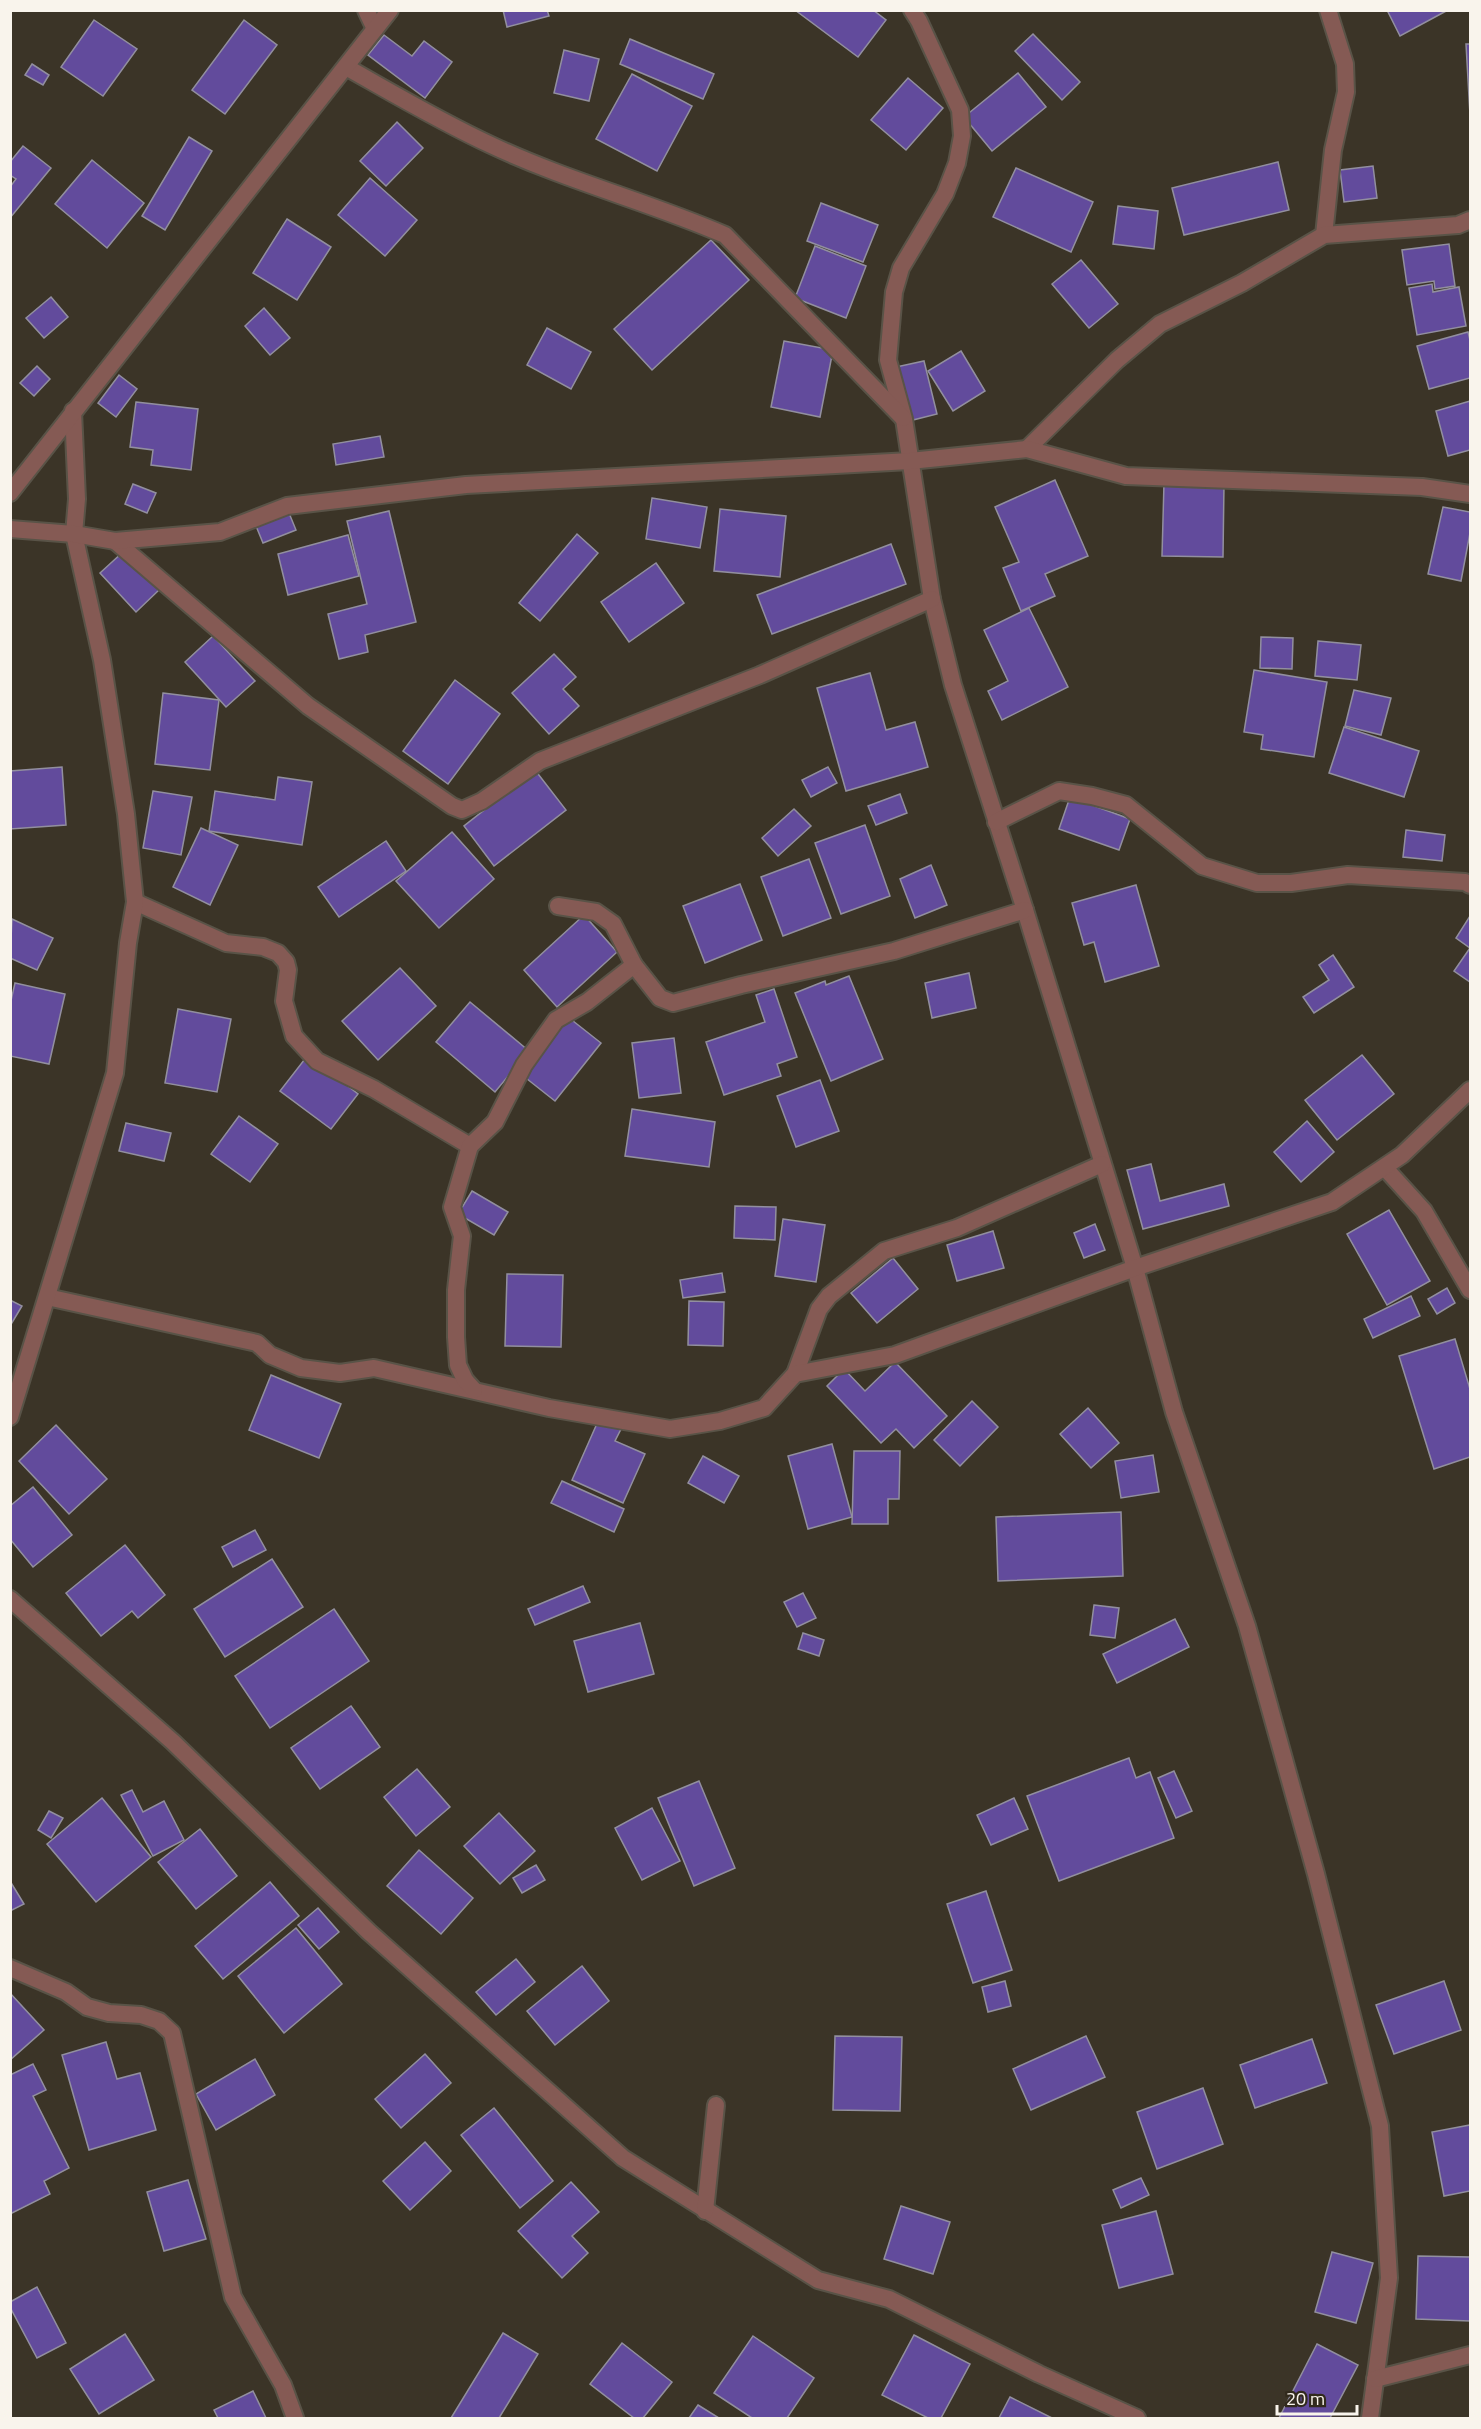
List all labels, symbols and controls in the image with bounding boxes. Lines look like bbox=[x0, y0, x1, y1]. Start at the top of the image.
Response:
scale bar bbox=[1277, 2378, 1356, 2416]
text: 20 m bbox=[1286, 2385, 1325, 2412]

